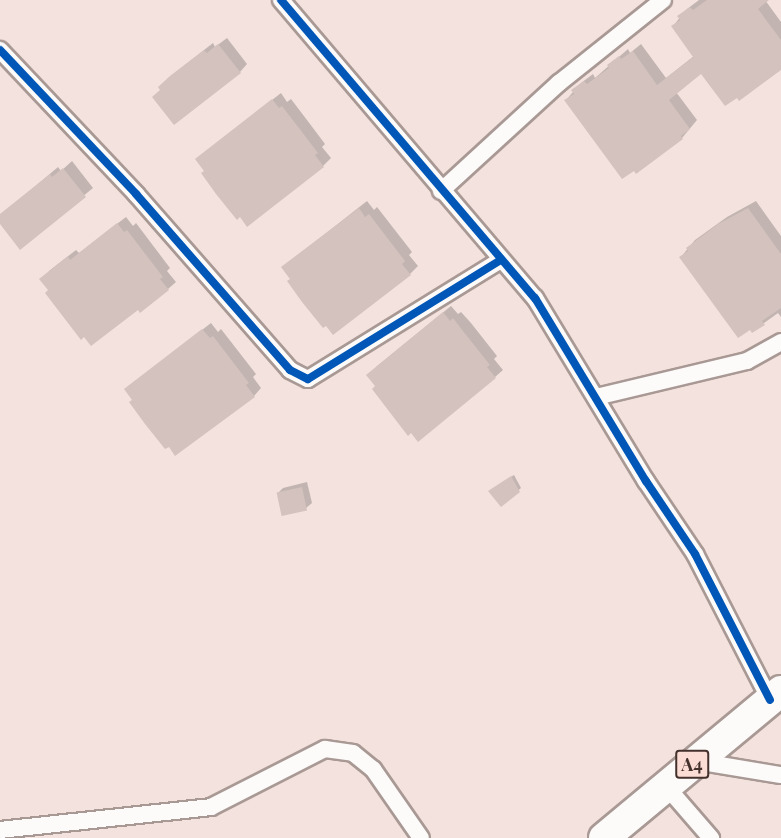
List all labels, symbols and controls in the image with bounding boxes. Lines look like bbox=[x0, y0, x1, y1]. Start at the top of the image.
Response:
road number: A4 bbox=[674, 749, 710, 779]

